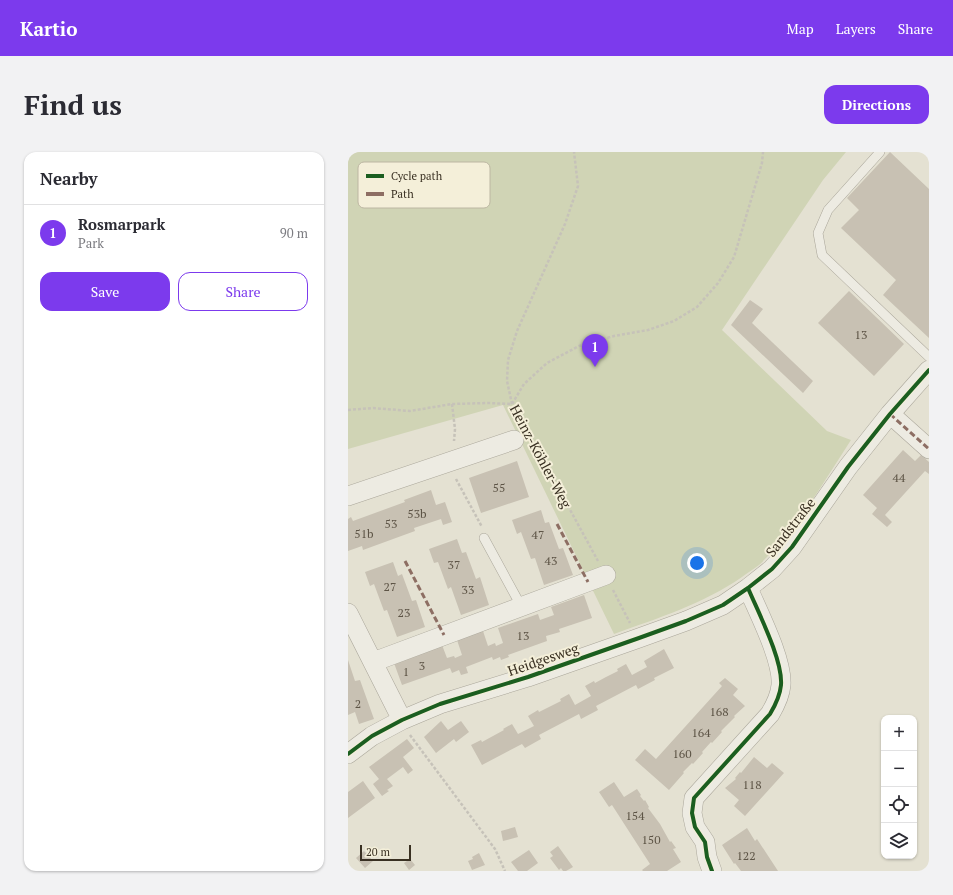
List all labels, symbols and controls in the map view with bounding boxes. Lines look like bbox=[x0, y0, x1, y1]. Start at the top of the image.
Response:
text: Kartio bbox=[20, 16, 77, 41]
text: Map bbox=[787, 19, 814, 38]
text: Layers bbox=[836, 19, 876, 38]
text: Share bbox=[898, 19, 933, 38]
button: Directions bbox=[824, 85, 929, 124]
text: Find us bbox=[24, 86, 122, 123]
legend bbox=[358, 162, 490, 208]
text: Nearby bbox=[40, 167, 98, 190]
text: Cycle path bbox=[391, 169, 443, 183]
text: Path bbox=[391, 187, 414, 201]
text: Rosmarpark bbox=[78, 214, 165, 234]
text: 1 bbox=[49, 224, 57, 242]
text: 90 m bbox=[280, 224, 308, 242]
text: Park bbox=[78, 234, 104, 252]
button: Save bbox=[40, 272, 170, 311]
button: Share bbox=[178, 272, 308, 311]
house number: 13 bbox=[855, 327, 867, 342]
pin: 1 bbox=[582, 334, 608, 367]
street label: Heinz-Köhler-Weg bbox=[506, 401, 577, 512]
house number: 44 bbox=[893, 470, 906, 485]
house number: 55 bbox=[493, 480, 505, 495]
street label: Sandstraße bbox=[761, 493, 819, 561]
house number: 53b bbox=[407, 506, 427, 521]
house number: 53 bbox=[385, 516, 397, 531]
house number: 51b bbox=[354, 526, 374, 541]
house number: 47 bbox=[532, 527, 544, 542]
house number: 43 bbox=[545, 553, 557, 568]
your location bbox=[687, 553, 707, 573]
house number: 37 bbox=[448, 557, 460, 572]
house number: 27 bbox=[384, 579, 396, 594]
house number: 33 bbox=[462, 582, 474, 597]
house number: 23 bbox=[398, 605, 410, 620]
house number: 13 bbox=[517, 628, 529, 643]
street label: Heidgesweg bbox=[505, 638, 582, 680]
house number: 3 bbox=[419, 658, 425, 673]
house number: 1 bbox=[403, 664, 409, 679]
house number: 2 bbox=[355, 696, 361, 711]
house number: 168 bbox=[709, 704, 729, 719]
map controls bbox=[881, 715, 917, 859]
button: + bbox=[881, 715, 917, 751]
house number: 164 bbox=[691, 725, 711, 740]
house number: 160 bbox=[672, 746, 692, 761]
button: − bbox=[881, 751, 917, 787]
house number: 118 bbox=[742, 777, 762, 792]
button: locate bbox=[881, 787, 917, 823]
house number: 154 bbox=[625, 808, 645, 823]
button: layers bbox=[881, 823, 917, 859]
house number: 150 bbox=[641, 832, 661, 847]
scale bar bbox=[360, 843, 411, 862]
text: 20 m bbox=[366, 845, 390, 859]
house number: 122 bbox=[736, 848, 756, 863]

